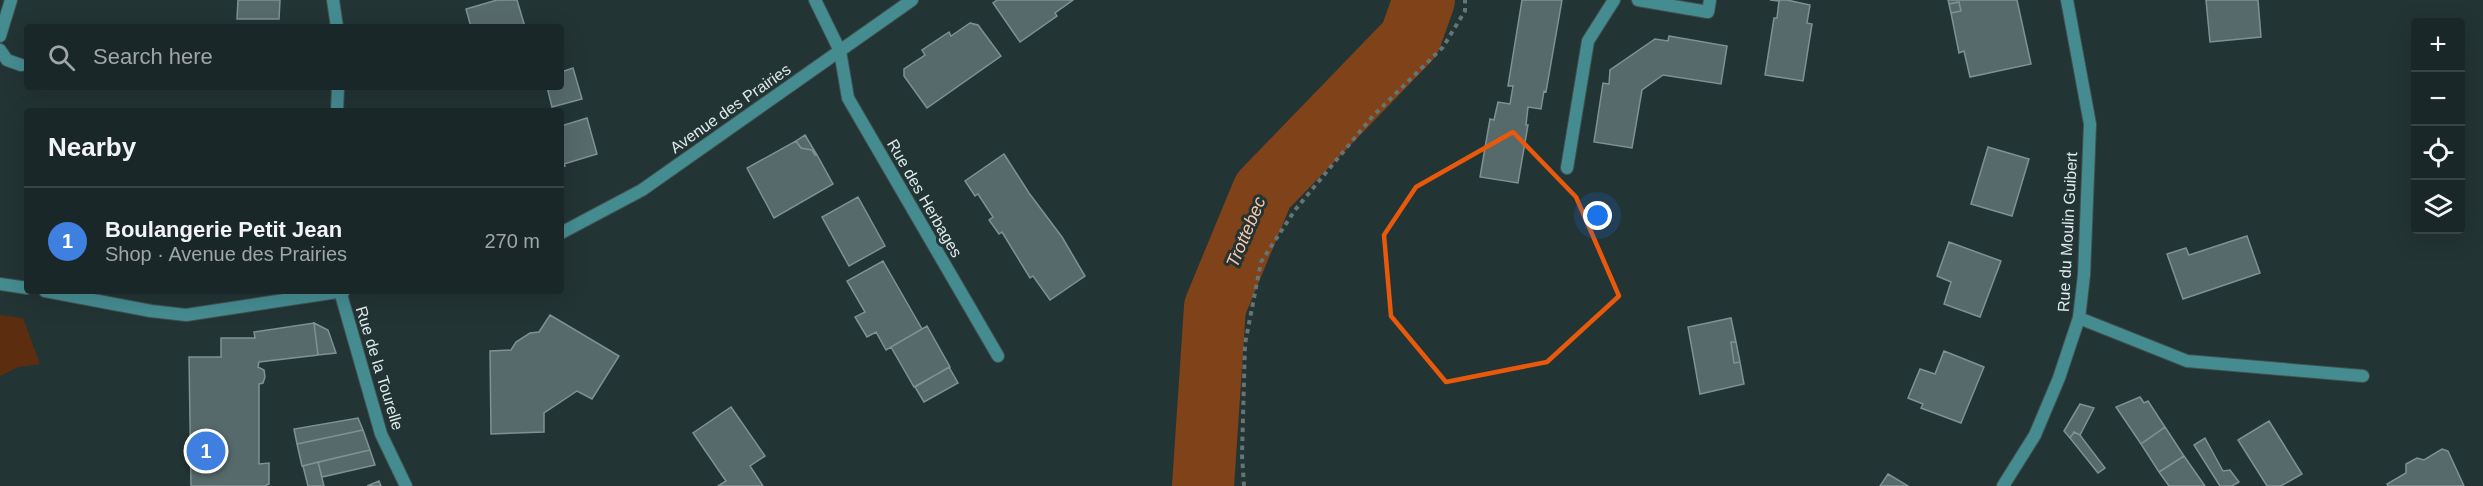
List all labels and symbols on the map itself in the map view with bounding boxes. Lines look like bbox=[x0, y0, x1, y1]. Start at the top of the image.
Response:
street label: Avenue des Prairies bbox=[667, 60, 794, 156]
street label: Rue des Herbages bbox=[884, 136, 965, 260]
street label: Rue du Moulin Guibert bbox=[2055, 151, 2080, 312]
water label: Trottebec bbox=[1222, 194, 1270, 270]
your location bbox=[1583, 201, 1612, 230]
street label: Rue de la Tourelle bbox=[353, 304, 406, 432]
pin: 1 bbox=[186, 428, 226, 474]

